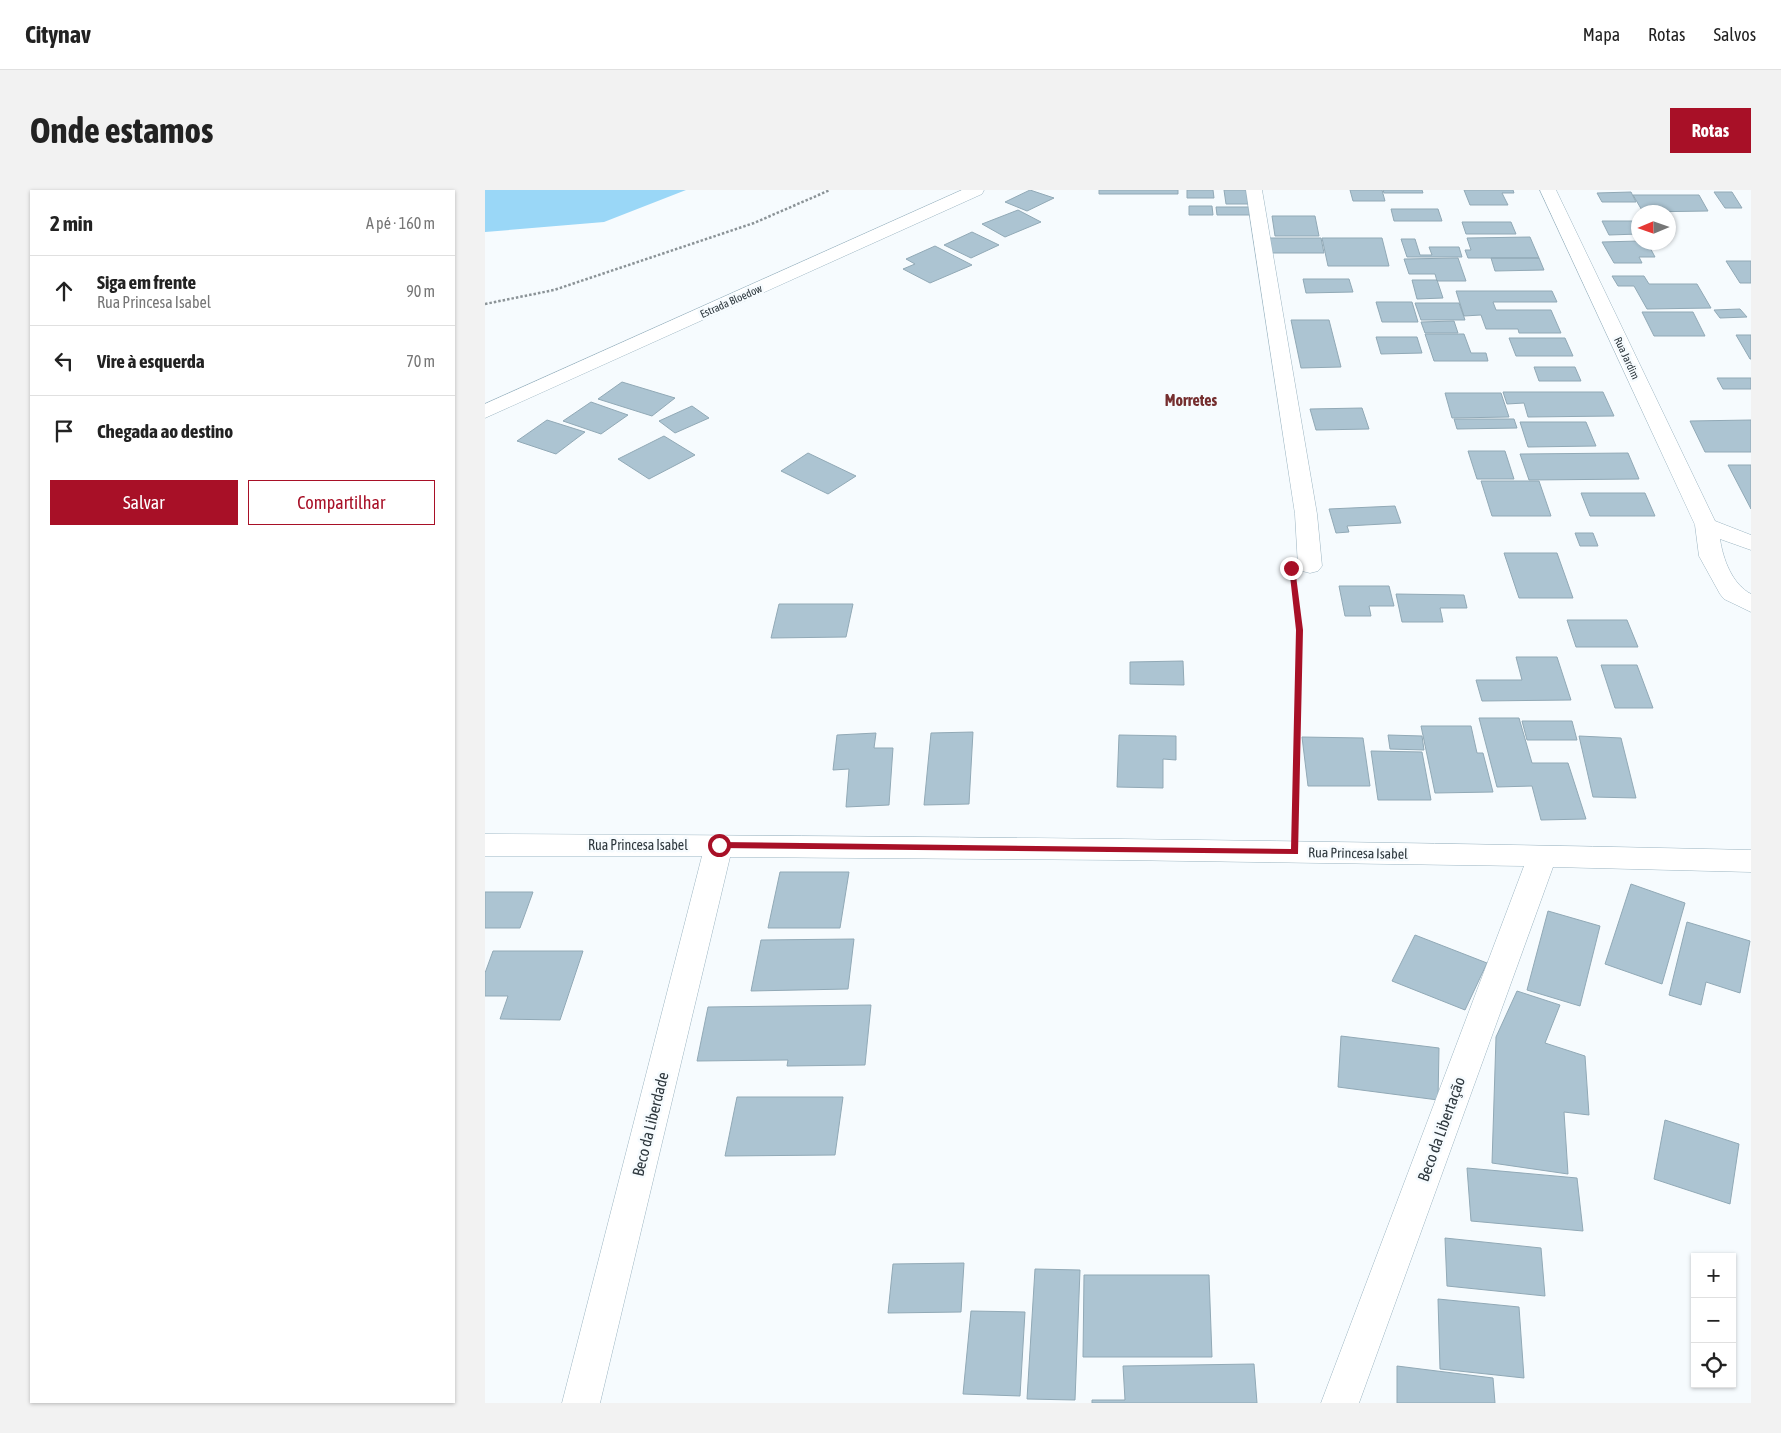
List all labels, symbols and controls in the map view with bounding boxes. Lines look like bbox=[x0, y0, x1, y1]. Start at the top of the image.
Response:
text: Citynav bbox=[25, 21, 91, 48]
text: Mapa bbox=[1583, 24, 1620, 45]
text: Rotas bbox=[1648, 24, 1685, 45]
text: Salvos bbox=[1713, 24, 1756, 45]
button: Rotas bbox=[1670, 108, 1751, 153]
text: Onde estamos bbox=[30, 110, 213, 150]
north arrow bbox=[1631, 205, 1676, 250]
text: 2 min bbox=[50, 211, 93, 235]
text: A pé · 160 m bbox=[366, 214, 435, 232]
text: Siga em frente bbox=[97, 271, 196, 293]
icon: ahead bbox=[50, 277, 78, 305]
text: 90 m bbox=[406, 282, 435, 300]
street label: Estrada Bloedow bbox=[698, 282, 764, 320]
text: Rua Princesa Isabel bbox=[97, 293, 211, 311]
street label: Rua Jardim bbox=[1612, 335, 1642, 381]
icon: left bbox=[50, 347, 78, 375]
text: Vire à esquerda bbox=[97, 350, 205, 372]
text: 70 m bbox=[406, 352, 435, 370]
district label: Morretes bbox=[1165, 391, 1217, 409]
icon: arrive bbox=[50, 417, 78, 445]
text: Chegada ao destino bbox=[97, 420, 233, 442]
button: Salvar bbox=[50, 480, 238, 525]
button: Compartilhar bbox=[248, 480, 435, 525]
route end bbox=[1280, 557, 1303, 580]
route start bbox=[708, 834, 731, 857]
street label: Rua Princesa Isabel bbox=[588, 837, 688, 853]
street label: Rua Princesa Isabel bbox=[1308, 844, 1408, 862]
street label: Beco da Liberdade bbox=[628, 1070, 672, 1178]
street label: Beco da Libertação bbox=[1414, 1074, 1469, 1184]
map controls bbox=[1691, 1253, 1736, 1388]
button: + bbox=[1691, 1253, 1736, 1298]
button: − bbox=[1691, 1298, 1736, 1343]
button: locate bbox=[1691, 1343, 1736, 1388]

